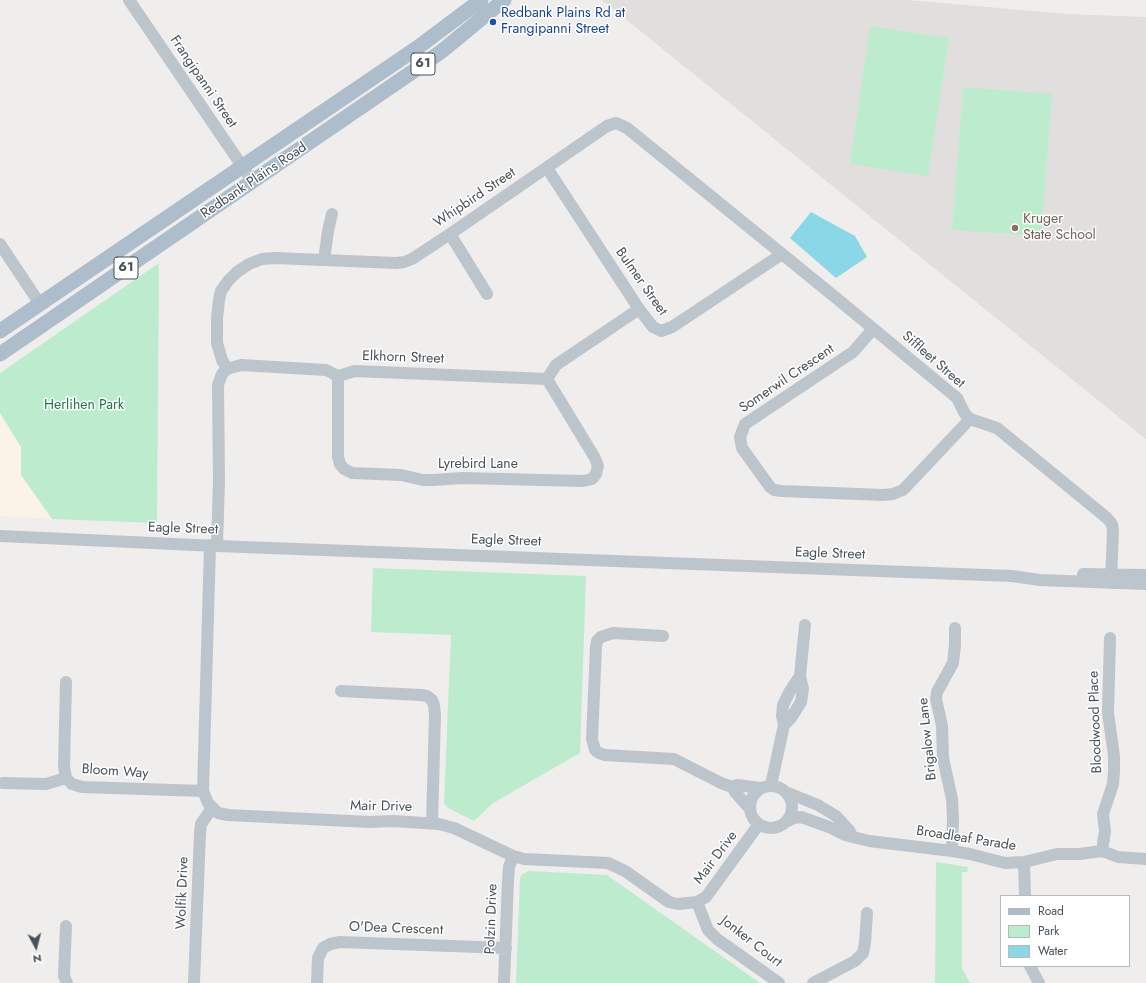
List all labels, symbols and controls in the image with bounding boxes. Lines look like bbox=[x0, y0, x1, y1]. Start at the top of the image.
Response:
place label: Redbank Plains Rd at Frangipanni Street bbox=[501, 6, 625, 38]
marker: Redbank Plains Rd at Frangipanni Street bbox=[488, 17, 498, 27]
street label: Frangipanni Street bbox=[166, 33, 240, 131]
road number: 61 bbox=[411, 53, 435, 75]
street label: Redbank Plains Road bbox=[198, 139, 310, 223]
street label: Whipbird Street bbox=[431, 165, 519, 231]
place label: Kruger State School bbox=[1023, 212, 1096, 244]
marker: Kruger State School bbox=[1010, 223, 1020, 233]
street label: Bulmer Street bbox=[611, 245, 671, 319]
road number: 61 bbox=[114, 257, 138, 279]
street label: Siffleet Street bbox=[898, 328, 968, 392]
street label: Somerwil Crescent bbox=[736, 341, 838, 417]
street label: Elkhorn Street bbox=[362, 348, 444, 368]
park label: Herlihen Park bbox=[44, 398, 124, 414]
street label: Lyrebird Lane bbox=[438, 457, 518, 473]
street label: Eagle Street bbox=[148, 519, 218, 539]
street label: Eagle Street bbox=[471, 531, 541, 551]
street label: Eagle Street bbox=[795, 544, 865, 564]
street label: Bloodwood Place bbox=[1086, 670, 1106, 774]
street label: Brigalow Lane bbox=[915, 697, 941, 781]
street label: Bloom Way bbox=[81, 761, 149, 783]
street label: Mair Drive bbox=[350, 798, 412, 816]
street label: Broadleaf Parade bbox=[915, 823, 1017, 855]
street label: Mair Drive bbox=[691, 828, 741, 888]
street label: Wolfik Drive bbox=[173, 856, 193, 930]
street label: Polzin Drive bbox=[482, 883, 502, 955]
legend bbox=[1000, 895, 1130, 967]
text: Road bbox=[1038, 902, 1064, 920]
street label: Jonker Court bbox=[717, 913, 785, 971]
street label: O'Dea Crescent bbox=[349, 919, 443, 939]
text: Park bbox=[1038, 922, 1059, 940]
north arrow bbox=[16, 927, 56, 967]
text: Water bbox=[1038, 942, 1068, 960]
text: N bbox=[32, 950, 43, 967]

